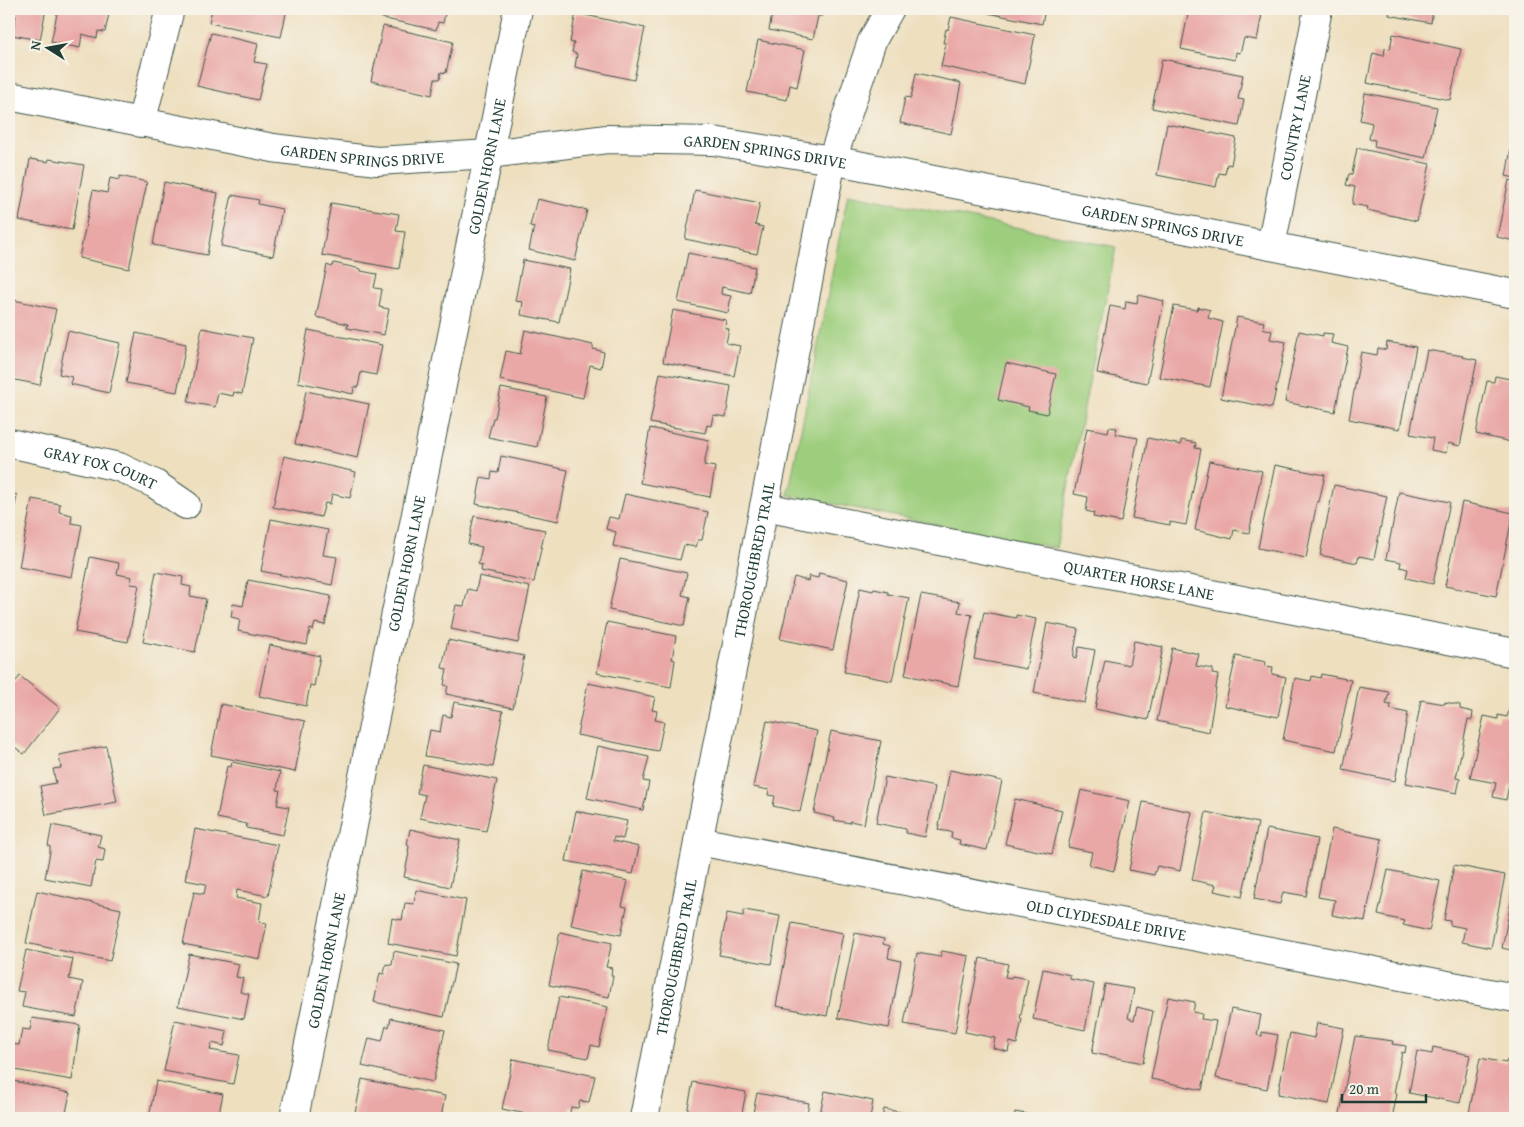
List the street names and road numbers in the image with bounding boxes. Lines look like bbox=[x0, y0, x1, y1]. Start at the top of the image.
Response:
street label: COUNTRY LANE bbox=[1272, 73, 1317, 182]
street label: GOLDEN HORN LANE bbox=[461, 96, 512, 236]
street label: GARDEN SPRINGS DRIVE bbox=[683, 128, 849, 175]
street label: GARDEN SPRINGS DRIVE bbox=[279, 137, 445, 173]
street label: GARDEN SPRINGS DRIVE bbox=[1080, 197, 1246, 253]
street label: GRAY FOX COURT bbox=[42, 439, 161, 495]
street label: THOROUGHBRED TRAIL bbox=[726, 479, 781, 640]
street label: GOLDEN HORN LANE bbox=[381, 493, 432, 633]
street label: QUARTER HORSE LANE bbox=[1062, 554, 1216, 606]
street label: THOROUGHBRED TRAIL bbox=[648, 876, 703, 1037]
street label: GOLDEN HORN LANE bbox=[300, 890, 351, 1030]
street label: OLD CLYDESDALE DRIVE bbox=[1025, 892, 1188, 947]

